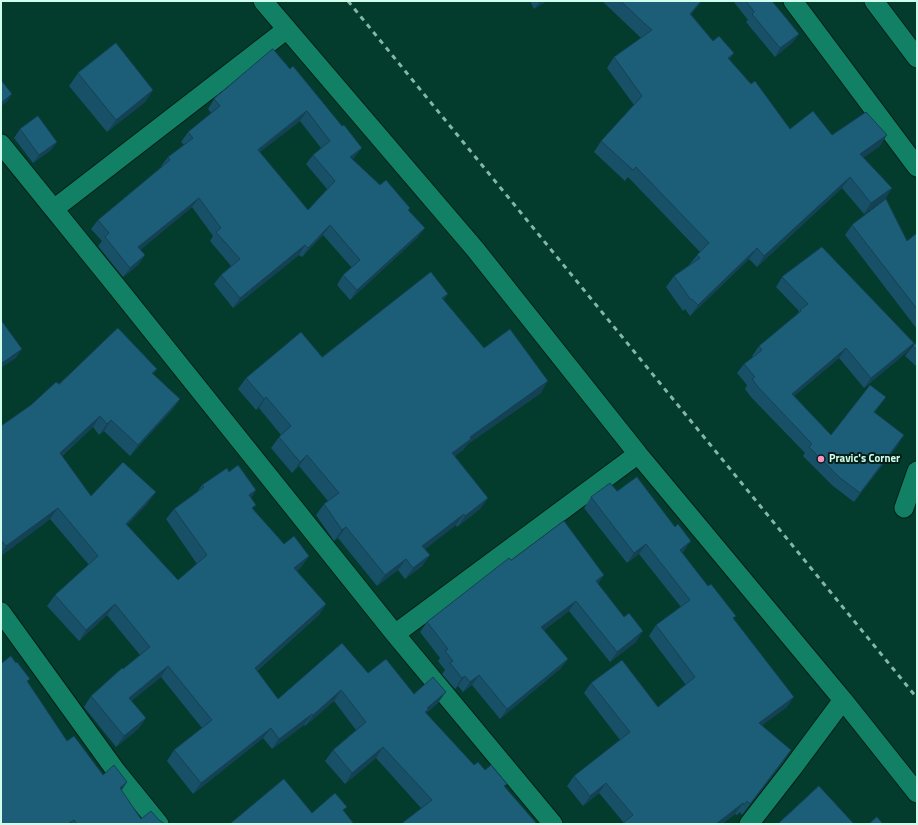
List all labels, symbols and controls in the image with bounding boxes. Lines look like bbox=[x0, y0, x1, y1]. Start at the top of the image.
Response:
place label: Pravic's Corner bbox=[829, 452, 900, 466]
marker: Pravic's Corner bbox=[816, 454, 826, 464]

